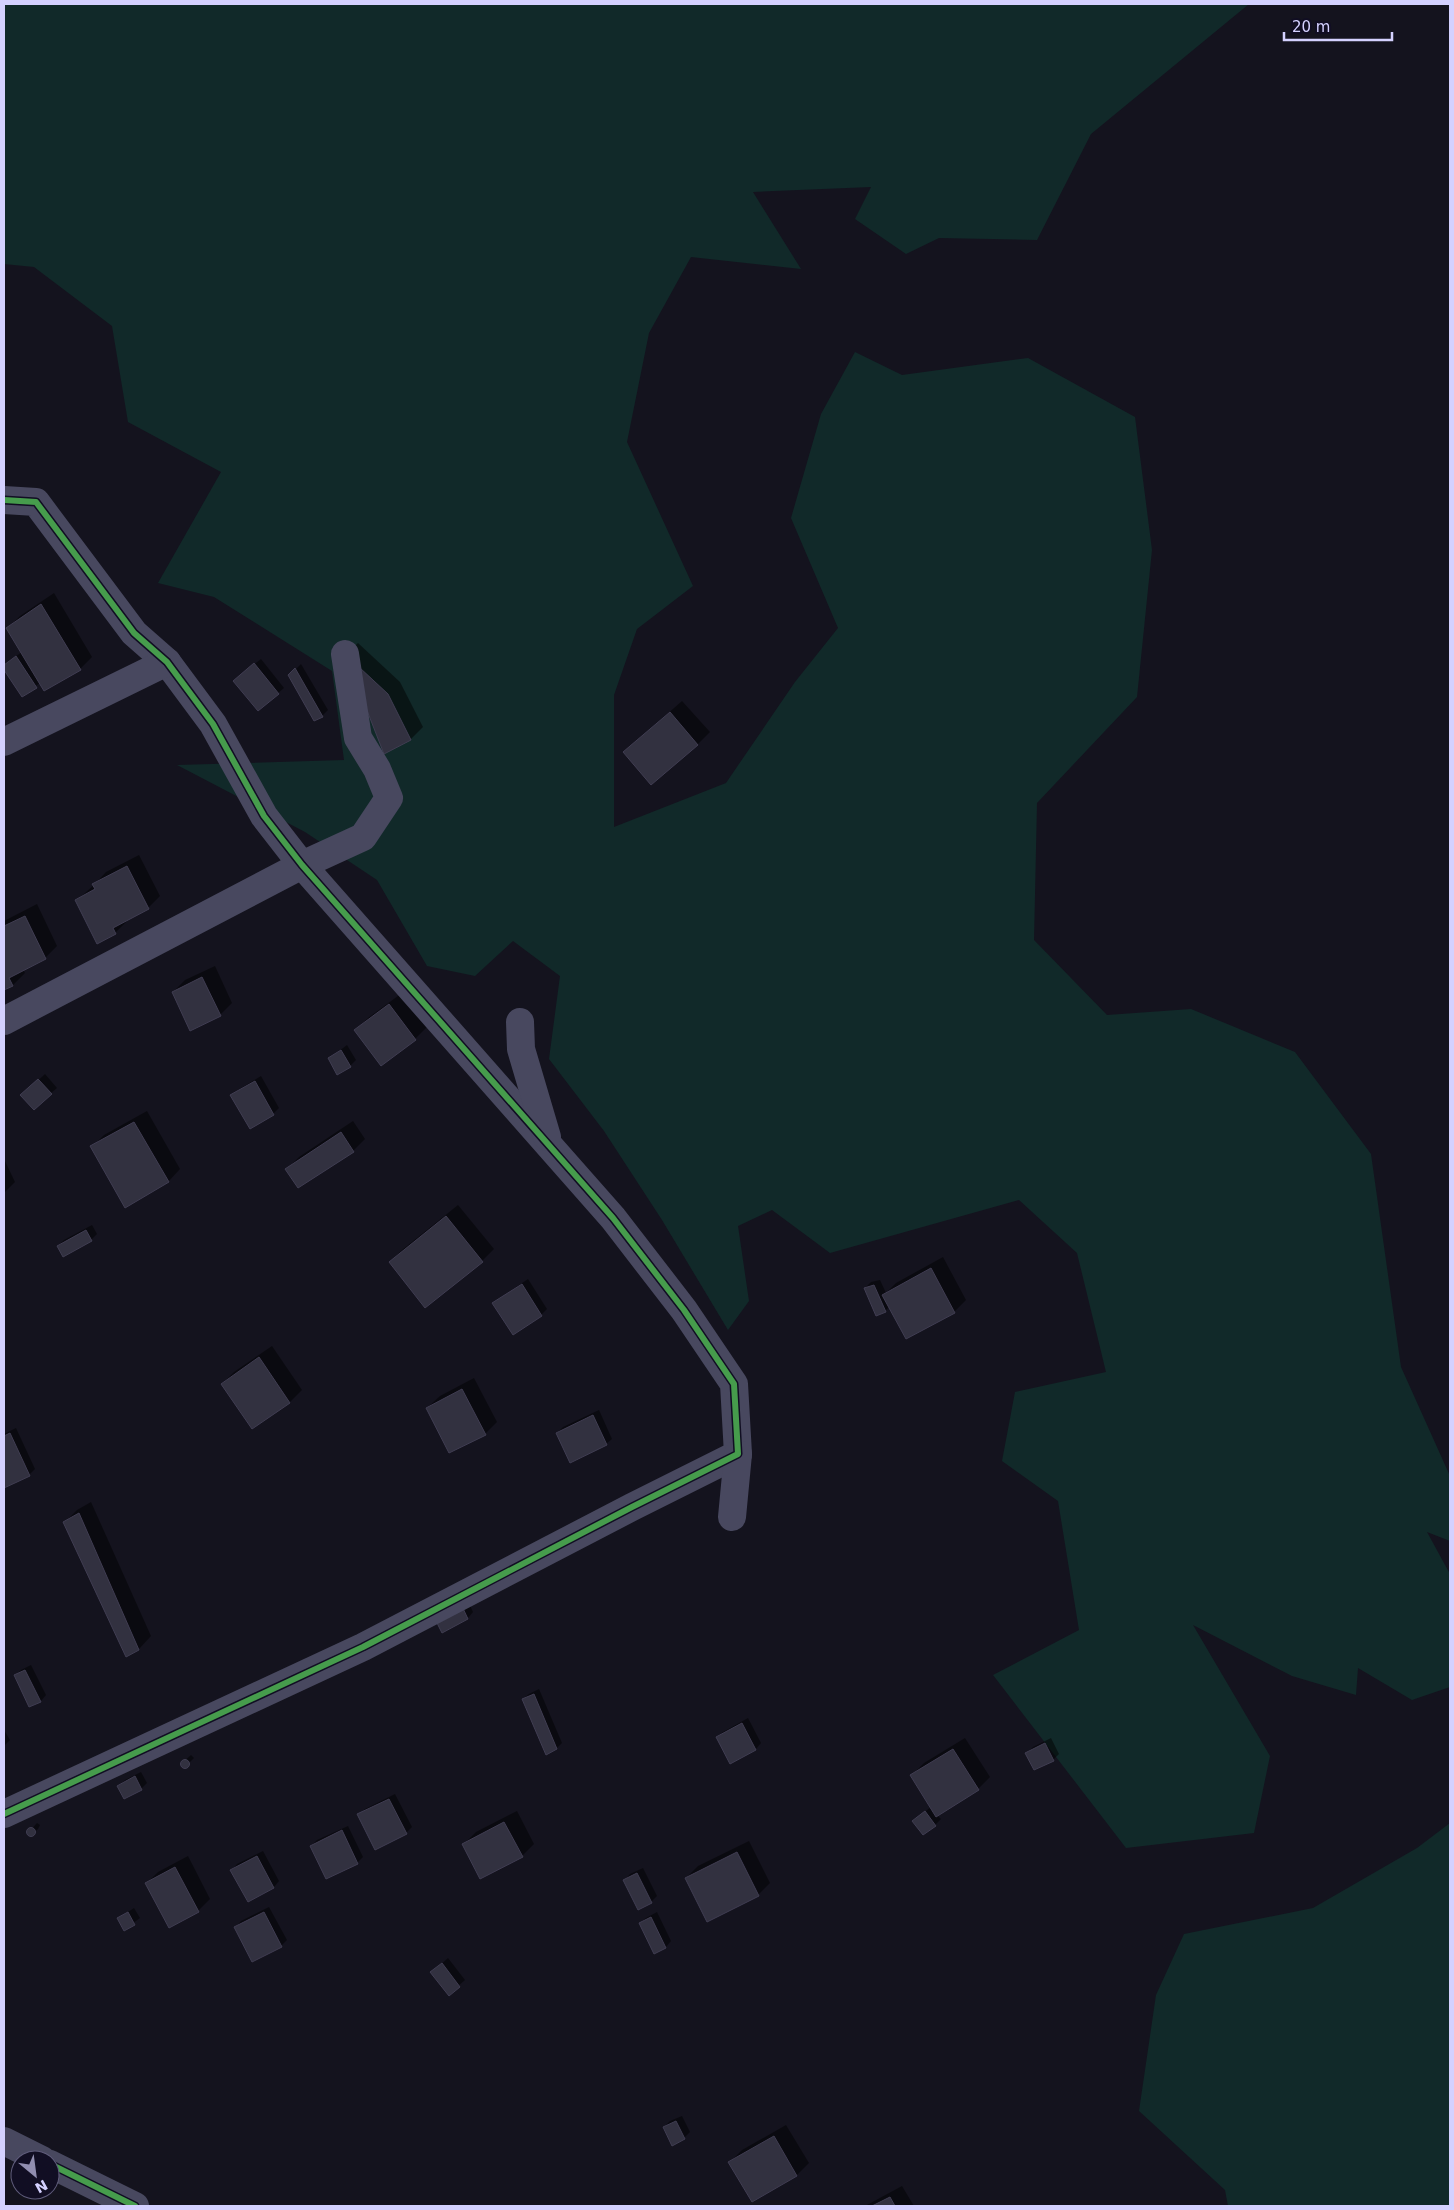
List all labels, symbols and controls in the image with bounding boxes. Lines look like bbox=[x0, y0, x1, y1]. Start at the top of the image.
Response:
scale bar bbox=[1284, 10, 1392, 42]
text: 20 m bbox=[1292, 18, 1330, 36]
north arrow bbox=[10, 2150, 60, 2200]
text: N bbox=[32, 2177, 50, 2196]

